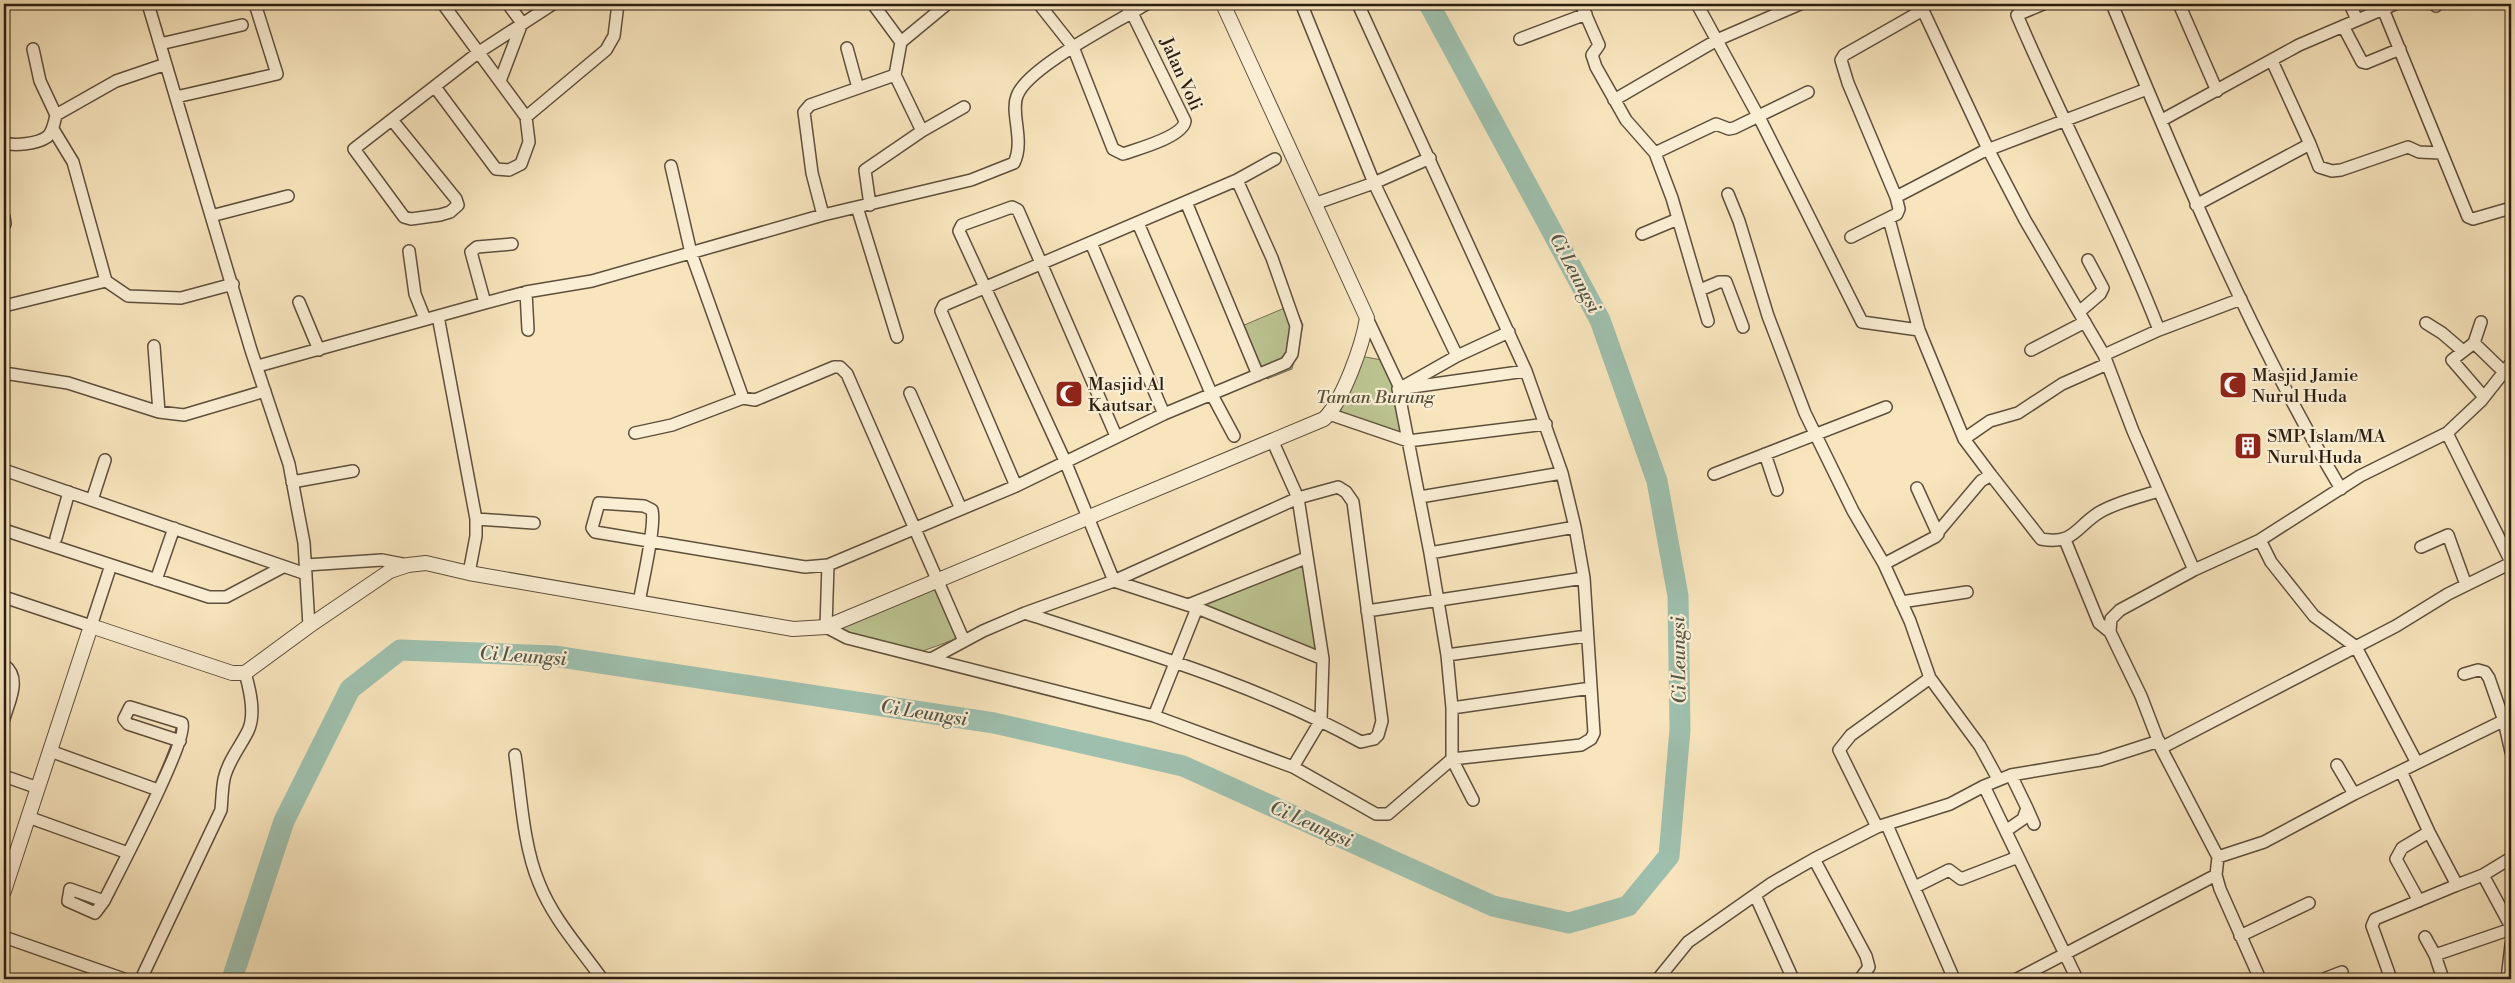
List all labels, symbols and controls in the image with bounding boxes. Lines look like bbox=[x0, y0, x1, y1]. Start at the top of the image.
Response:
street label: Jalan Voli bbox=[1154, 33, 1207, 114]
water label: Ci Leungsi bbox=[1544, 229, 1606, 317]
place label: Masjid Jamie Nurul Huda bbox=[2252, 364, 2358, 408]
mosque icon: Masjid Jamie Nurul Huda bbox=[2218, 370, 2248, 400]
place label: Masjid Al Kautsar bbox=[1088, 373, 1165, 417]
mosque icon: Masjid Al Kautsar bbox=[1054, 379, 1084, 409]
park label: Taman Burung bbox=[1316, 386, 1435, 409]
place label: SMP Islam/MA Nurul Huda bbox=[2267, 425, 2387, 469]
building icon: SMP Islam/MA Nurul Huda bbox=[2233, 431, 2263, 461]
water label: Ci Leungsi bbox=[1666, 616, 1692, 704]
water label: Ci Leungsi bbox=[478, 641, 568, 671]
water label: Ci Leungsi bbox=[879, 694, 969, 732]
water label: Ci Leungsi bbox=[1266, 795, 1356, 853]

